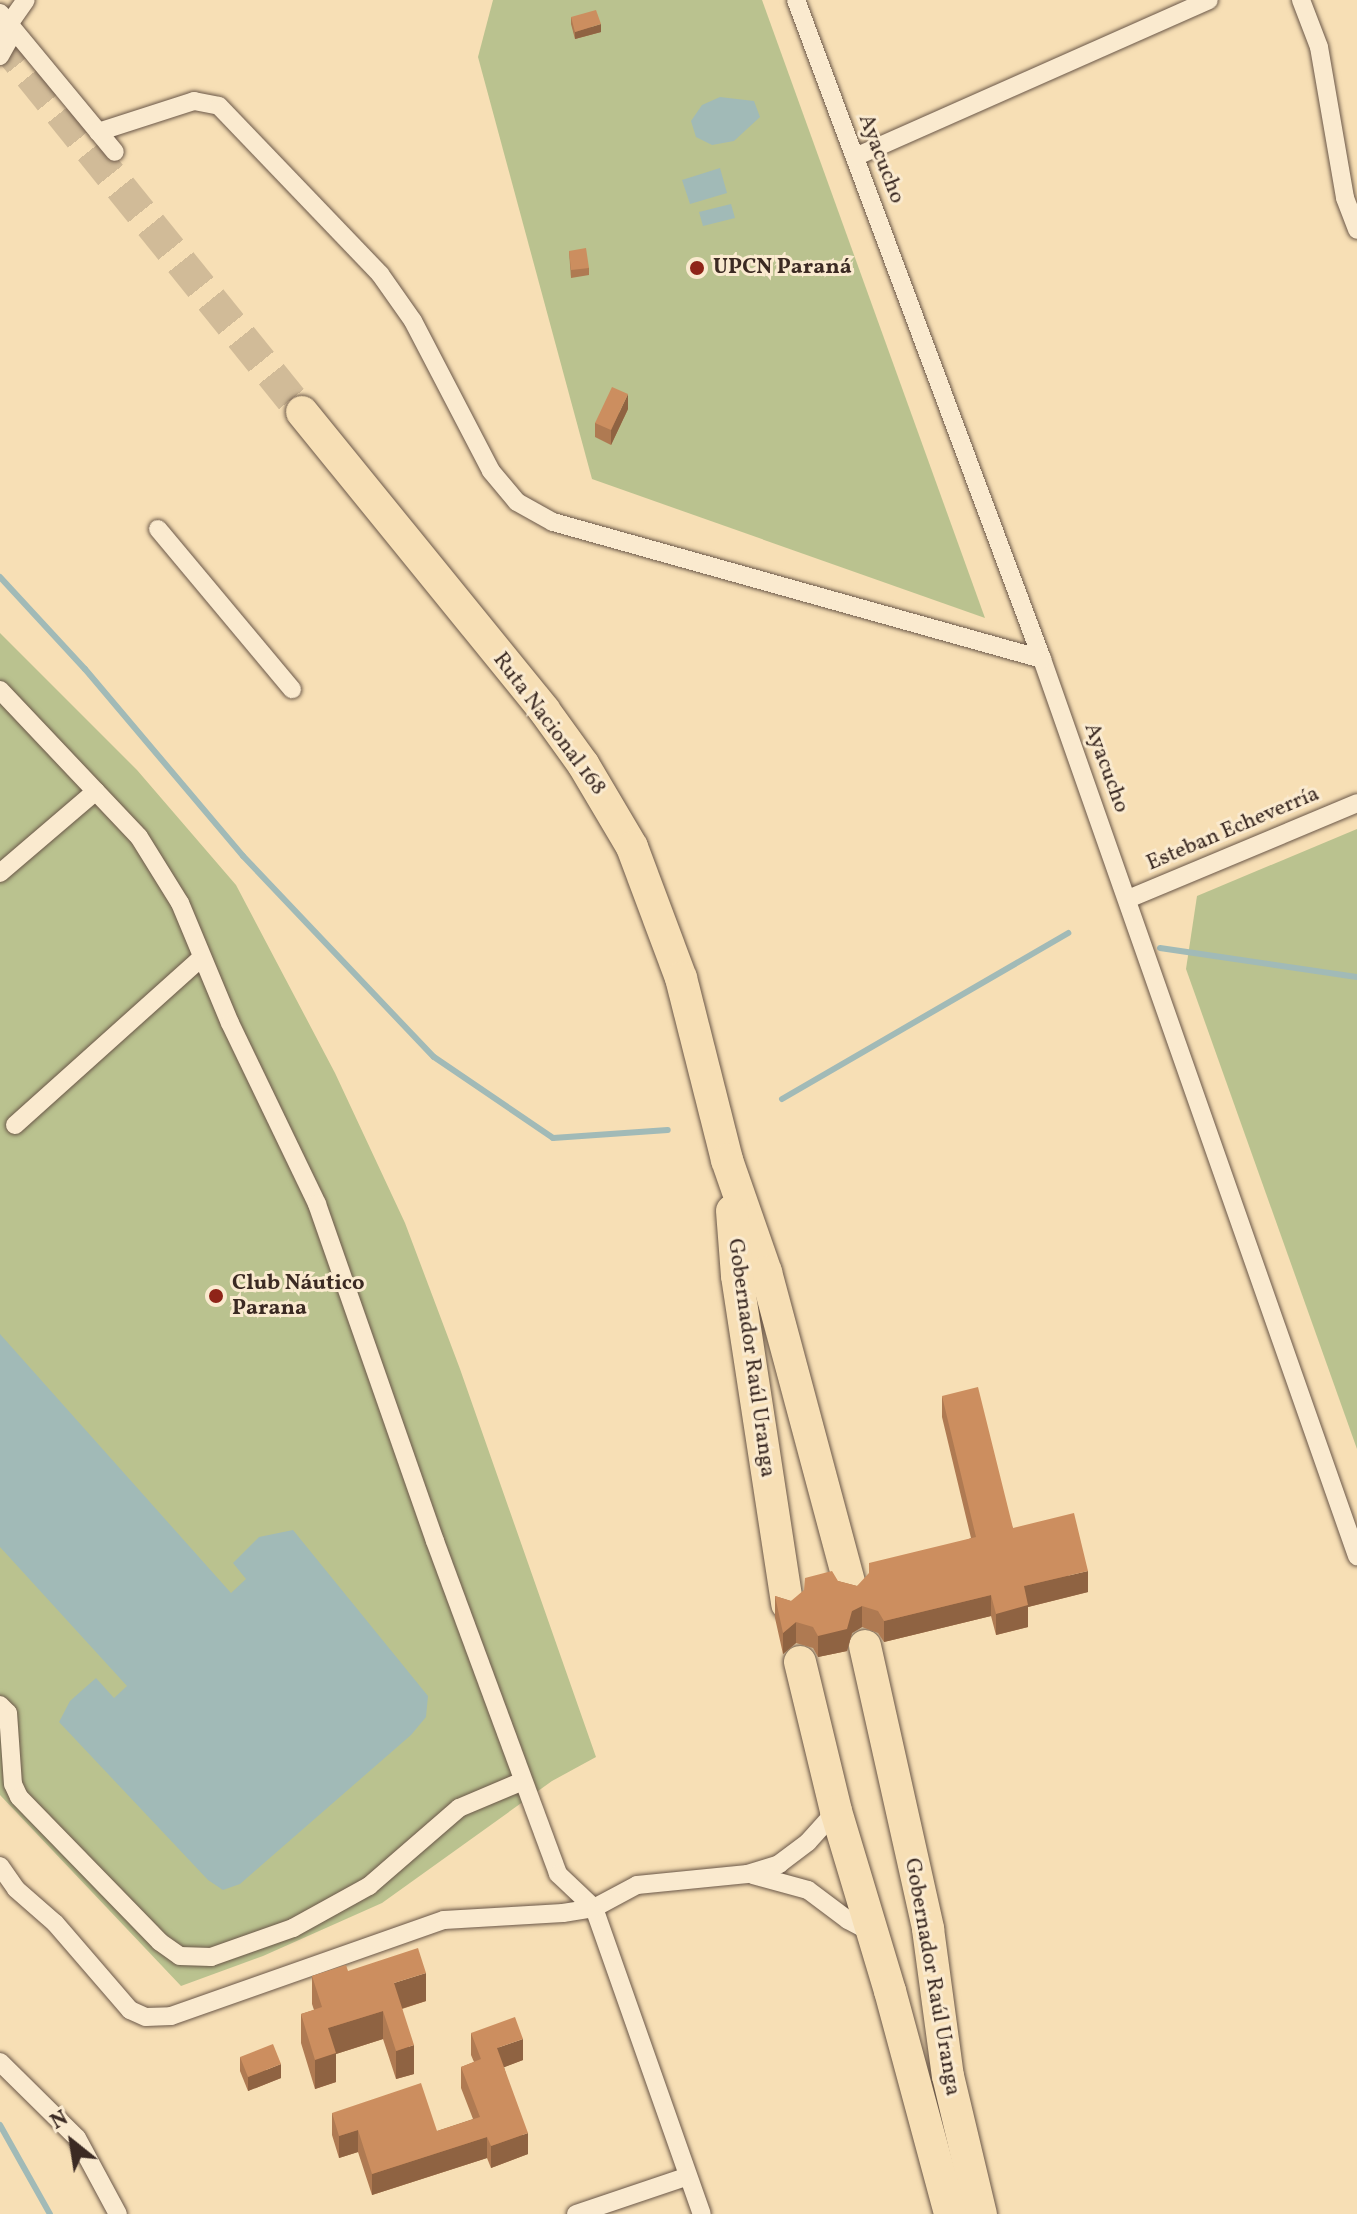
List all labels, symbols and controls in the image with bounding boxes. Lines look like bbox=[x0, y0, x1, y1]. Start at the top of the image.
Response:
street label: Ayacucho bbox=[852, 111, 910, 207]
place label: UPCN Paraná bbox=[713, 255, 852, 281]
marker: UPCN Paraná bbox=[688, 259, 706, 277]
street label: Ruta Nacional 168 bbox=[487, 647, 611, 801]
street label: Ayacucho bbox=[1078, 720, 1134, 816]
street label: Esteban Echeverría bbox=[1143, 781, 1323, 877]
street label: Gobernador Raúl Uranga bbox=[721, 1237, 781, 1479]
place label: Club Náutico Parana bbox=[232, 1270, 364, 1322]
marker: Club Náutico Parana bbox=[207, 1287, 225, 1305]
street label: Gobernador Raúl Uranga bbox=[898, 1856, 966, 2098]
north arrow bbox=[32, 2102, 112, 2182]
text: N bbox=[45, 2103, 74, 2138]

